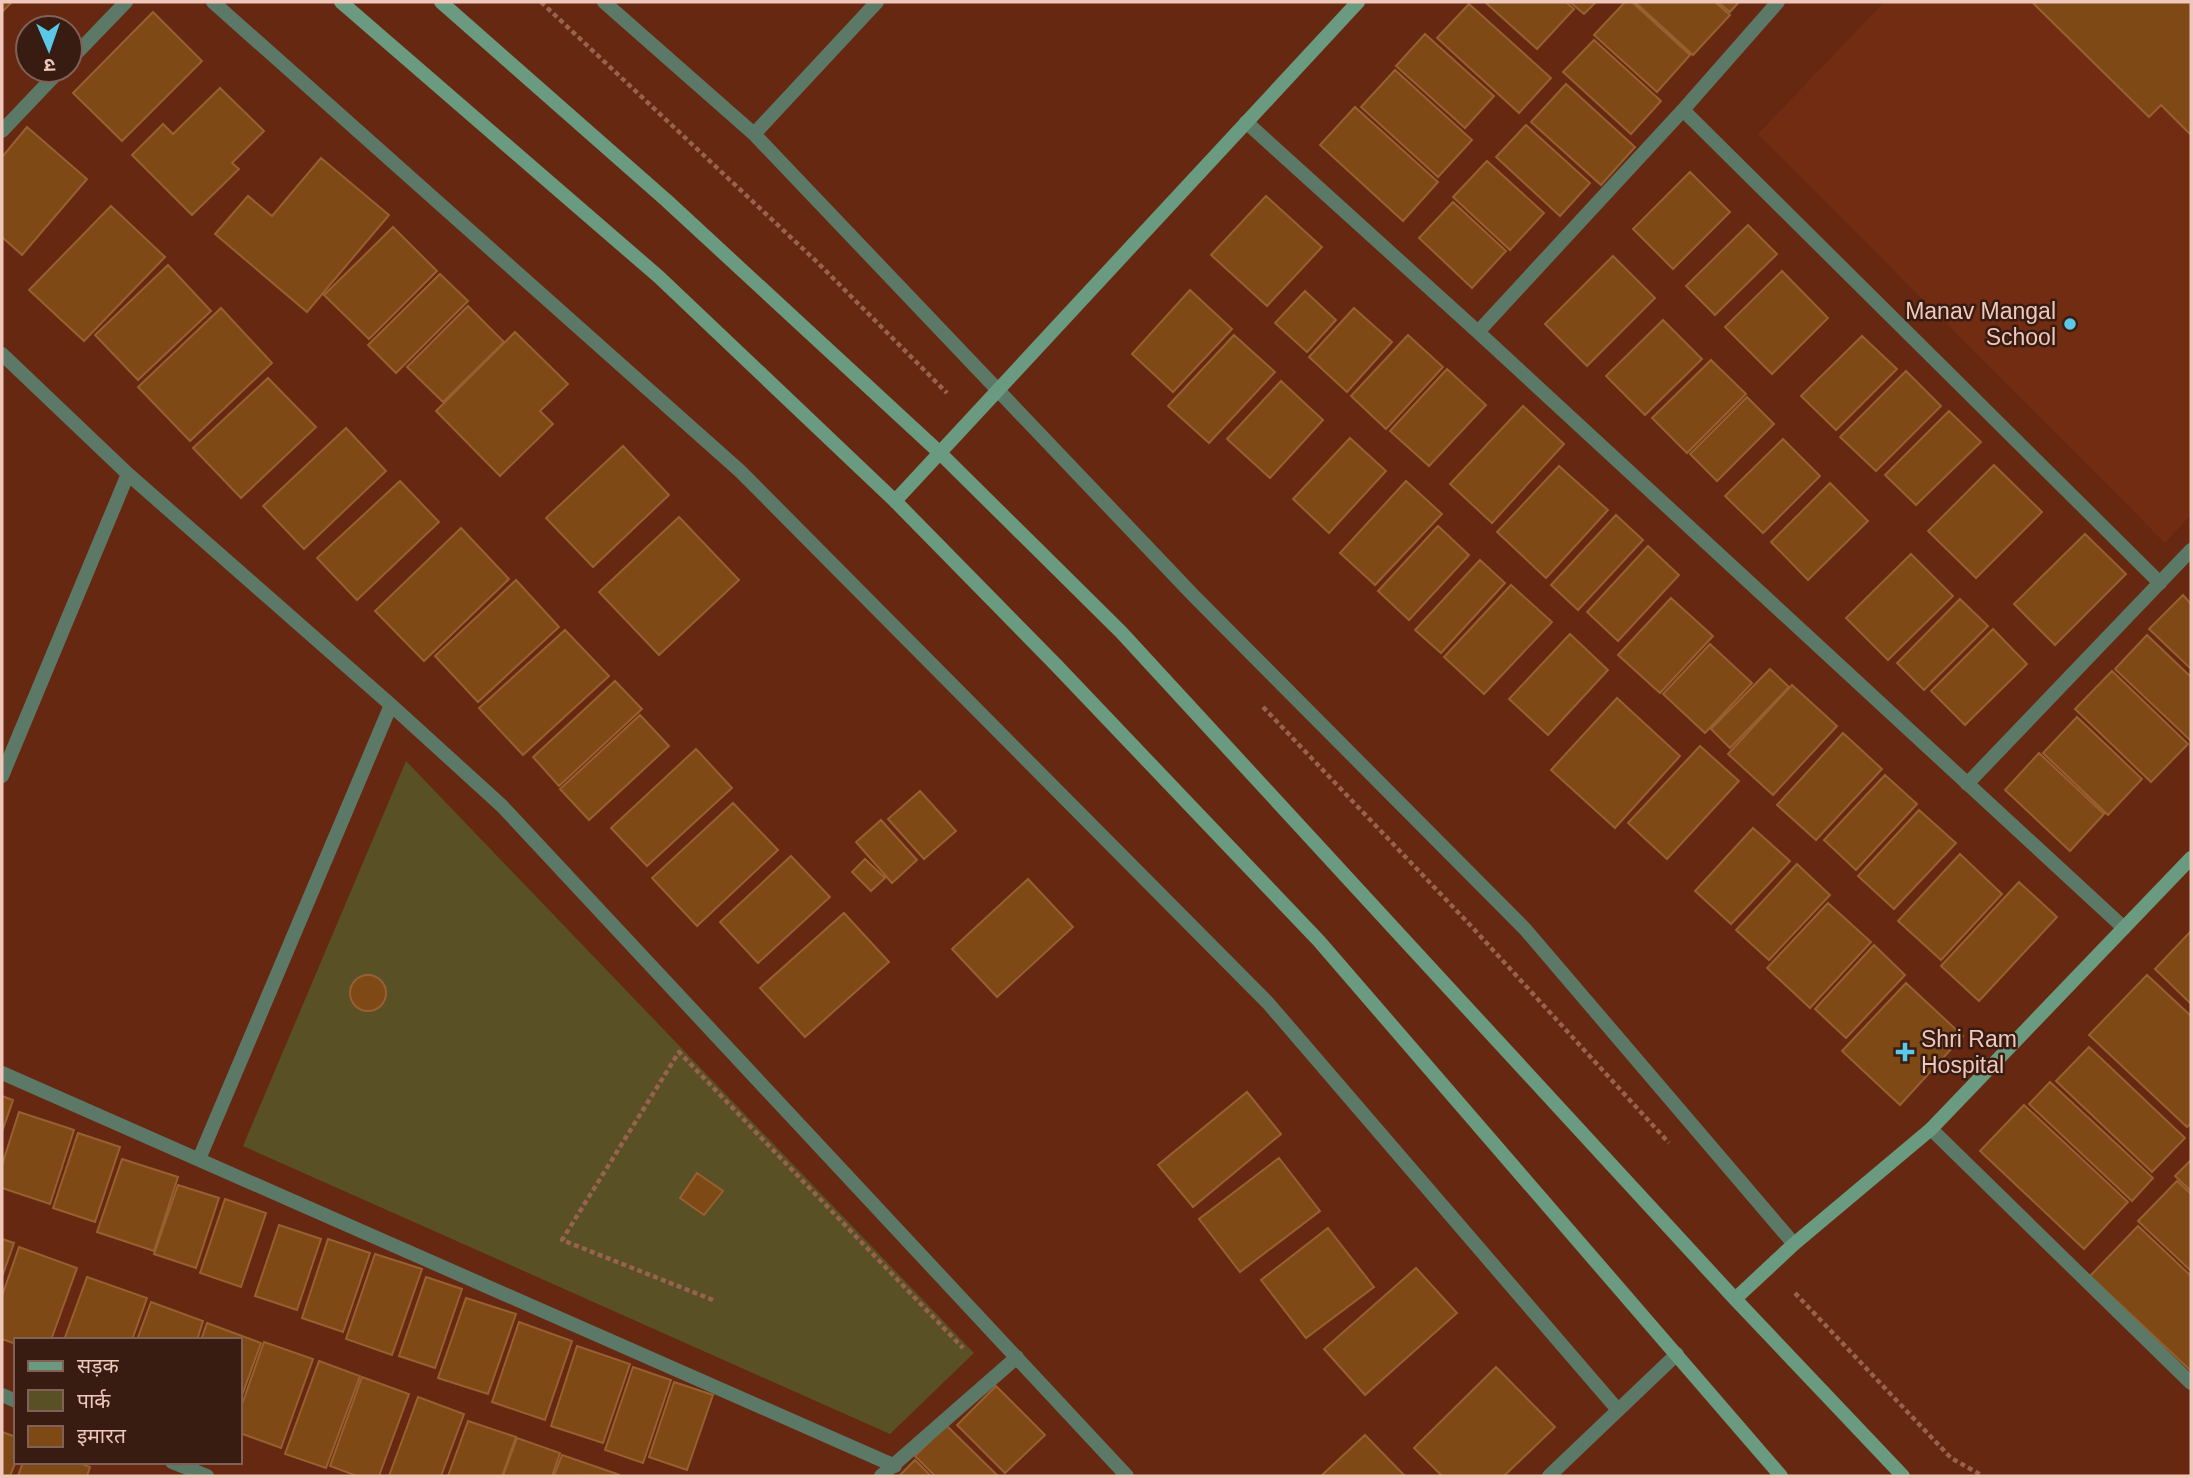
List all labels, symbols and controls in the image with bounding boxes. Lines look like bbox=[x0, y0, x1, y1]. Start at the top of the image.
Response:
north arrow bbox=[14, 14, 84, 84]
text: उ bbox=[43, 55, 56, 76]
place label: Manav Mangal School bbox=[1905, 298, 2056, 350]
marker: Manav Mangal School bbox=[2062, 316, 2078, 332]
place label: Shri Ram Hospital bbox=[1921, 1026, 2017, 1078]
marker: Shri Ram Hospital bbox=[1895, 1042, 1915, 1062]
legend bbox=[14, 1338, 242, 1464]
text: सड़क bbox=[77, 1354, 119, 1377]
text: पार्क bbox=[77, 1389, 111, 1412]
text: इमारत bbox=[77, 1424, 127, 1447]

